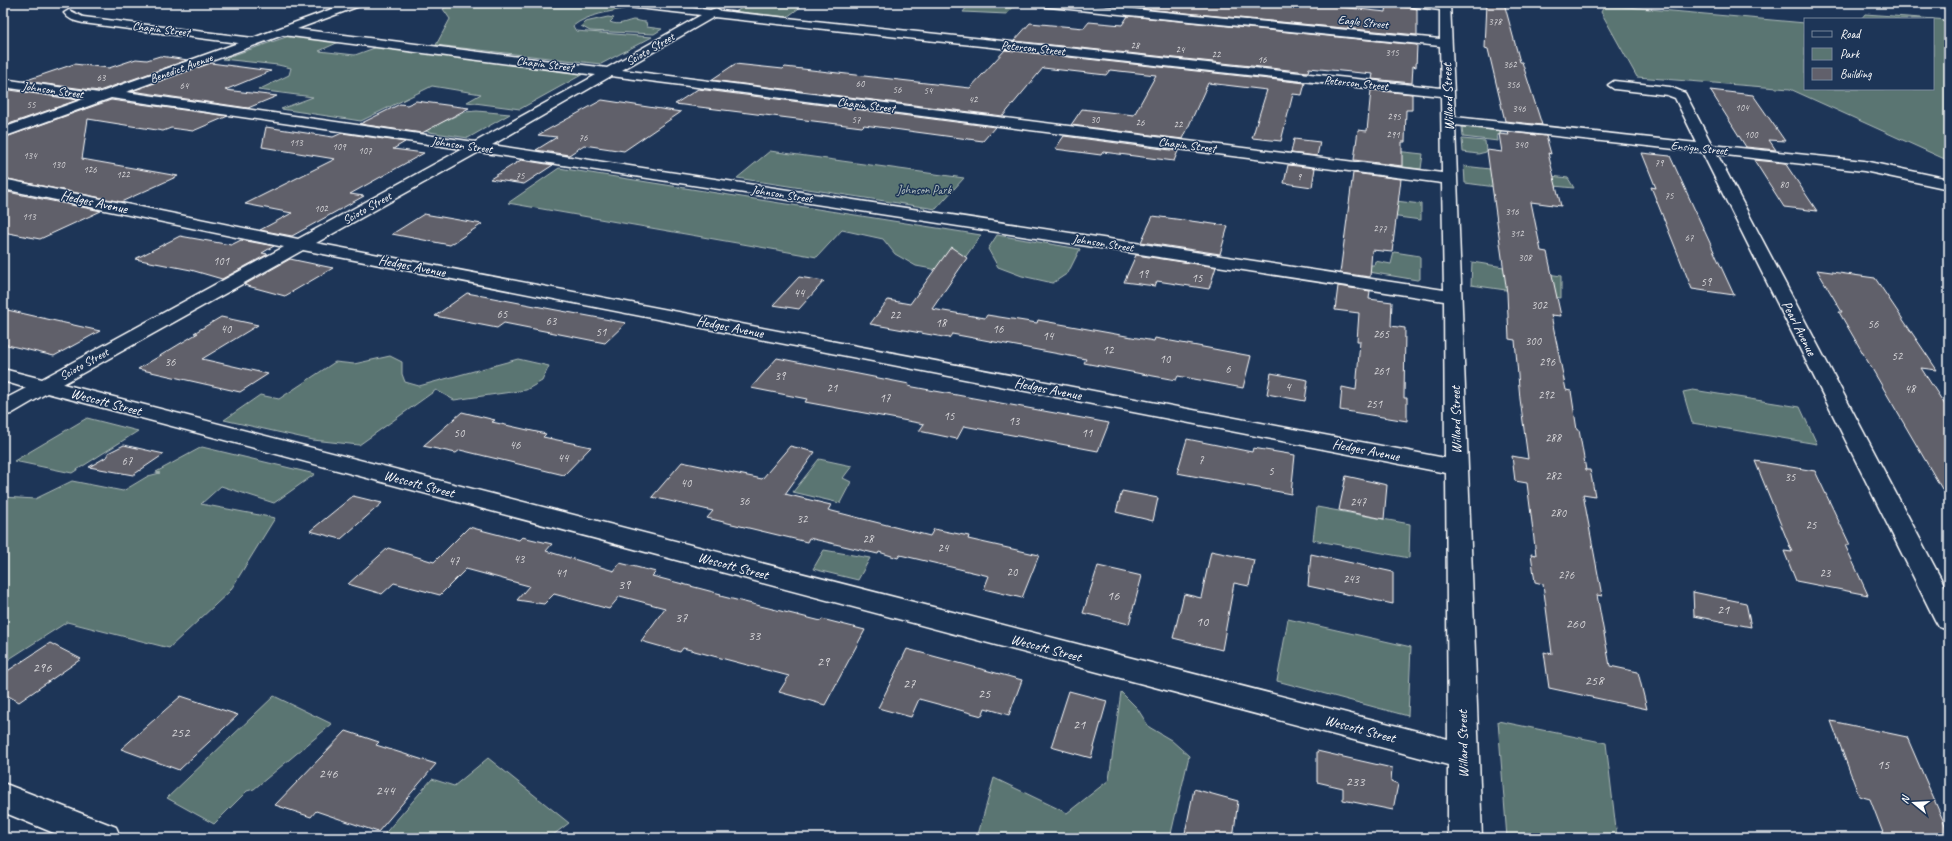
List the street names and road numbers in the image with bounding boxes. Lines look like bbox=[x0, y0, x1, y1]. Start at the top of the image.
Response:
street label: Eagle Street bbox=[1337, 11, 1390, 33]
street label: Chapin Street bbox=[131, 18, 193, 41]
street label: Scioto Street bbox=[623, 28, 678, 69]
street label: Peterson Street bbox=[1000, 37, 1067, 59]
street label: Benedict Avenue bbox=[148, 49, 215, 87]
street label: Chapin Street bbox=[515, 53, 577, 76]
street label: Willard Street bbox=[1438, 62, 1458, 131]
street label: Peterson Street bbox=[1323, 72, 1390, 94]
street label: Johnson Street bbox=[21, 78, 85, 102]
street label: Chapin Street bbox=[836, 94, 898, 117]
street label: Johnson Street bbox=[430, 133, 494, 157]
street label: Chapin Street bbox=[1157, 134, 1219, 157]
street label: Ensign Street bbox=[1670, 137, 1729, 159]
street label: Johnson Street bbox=[749, 181, 815, 207]
street label: Hedges Avenue bbox=[59, 187, 130, 218]
street label: Scioto Street bbox=[340, 188, 395, 228]
street label: Johnson Street bbox=[1070, 230, 1136, 256]
street label: Hedges Avenue bbox=[377, 251, 448, 281]
street label: Pearl Avenue bbox=[1778, 298, 1821, 360]
street label: Hedges Avenue bbox=[695, 312, 766, 342]
street label: Scioto Street bbox=[57, 344, 112, 384]
street label: Hedges Avenue bbox=[1013, 374, 1084, 404]
street label: Wescott Street bbox=[69, 384, 144, 420]
street label: Willard Street bbox=[1447, 385, 1465, 454]
street label: Hedges Avenue bbox=[1331, 435, 1402, 465]
street label: Wescott Street bbox=[382, 466, 457, 502]
street label: Wescott Street bbox=[696, 548, 771, 584]
street label: Wescott Street bbox=[1009, 630, 1084, 666]
street label: Willard Street bbox=[1454, 709, 1472, 778]
street label: Wescott Street bbox=[1323, 711, 1398, 747]

